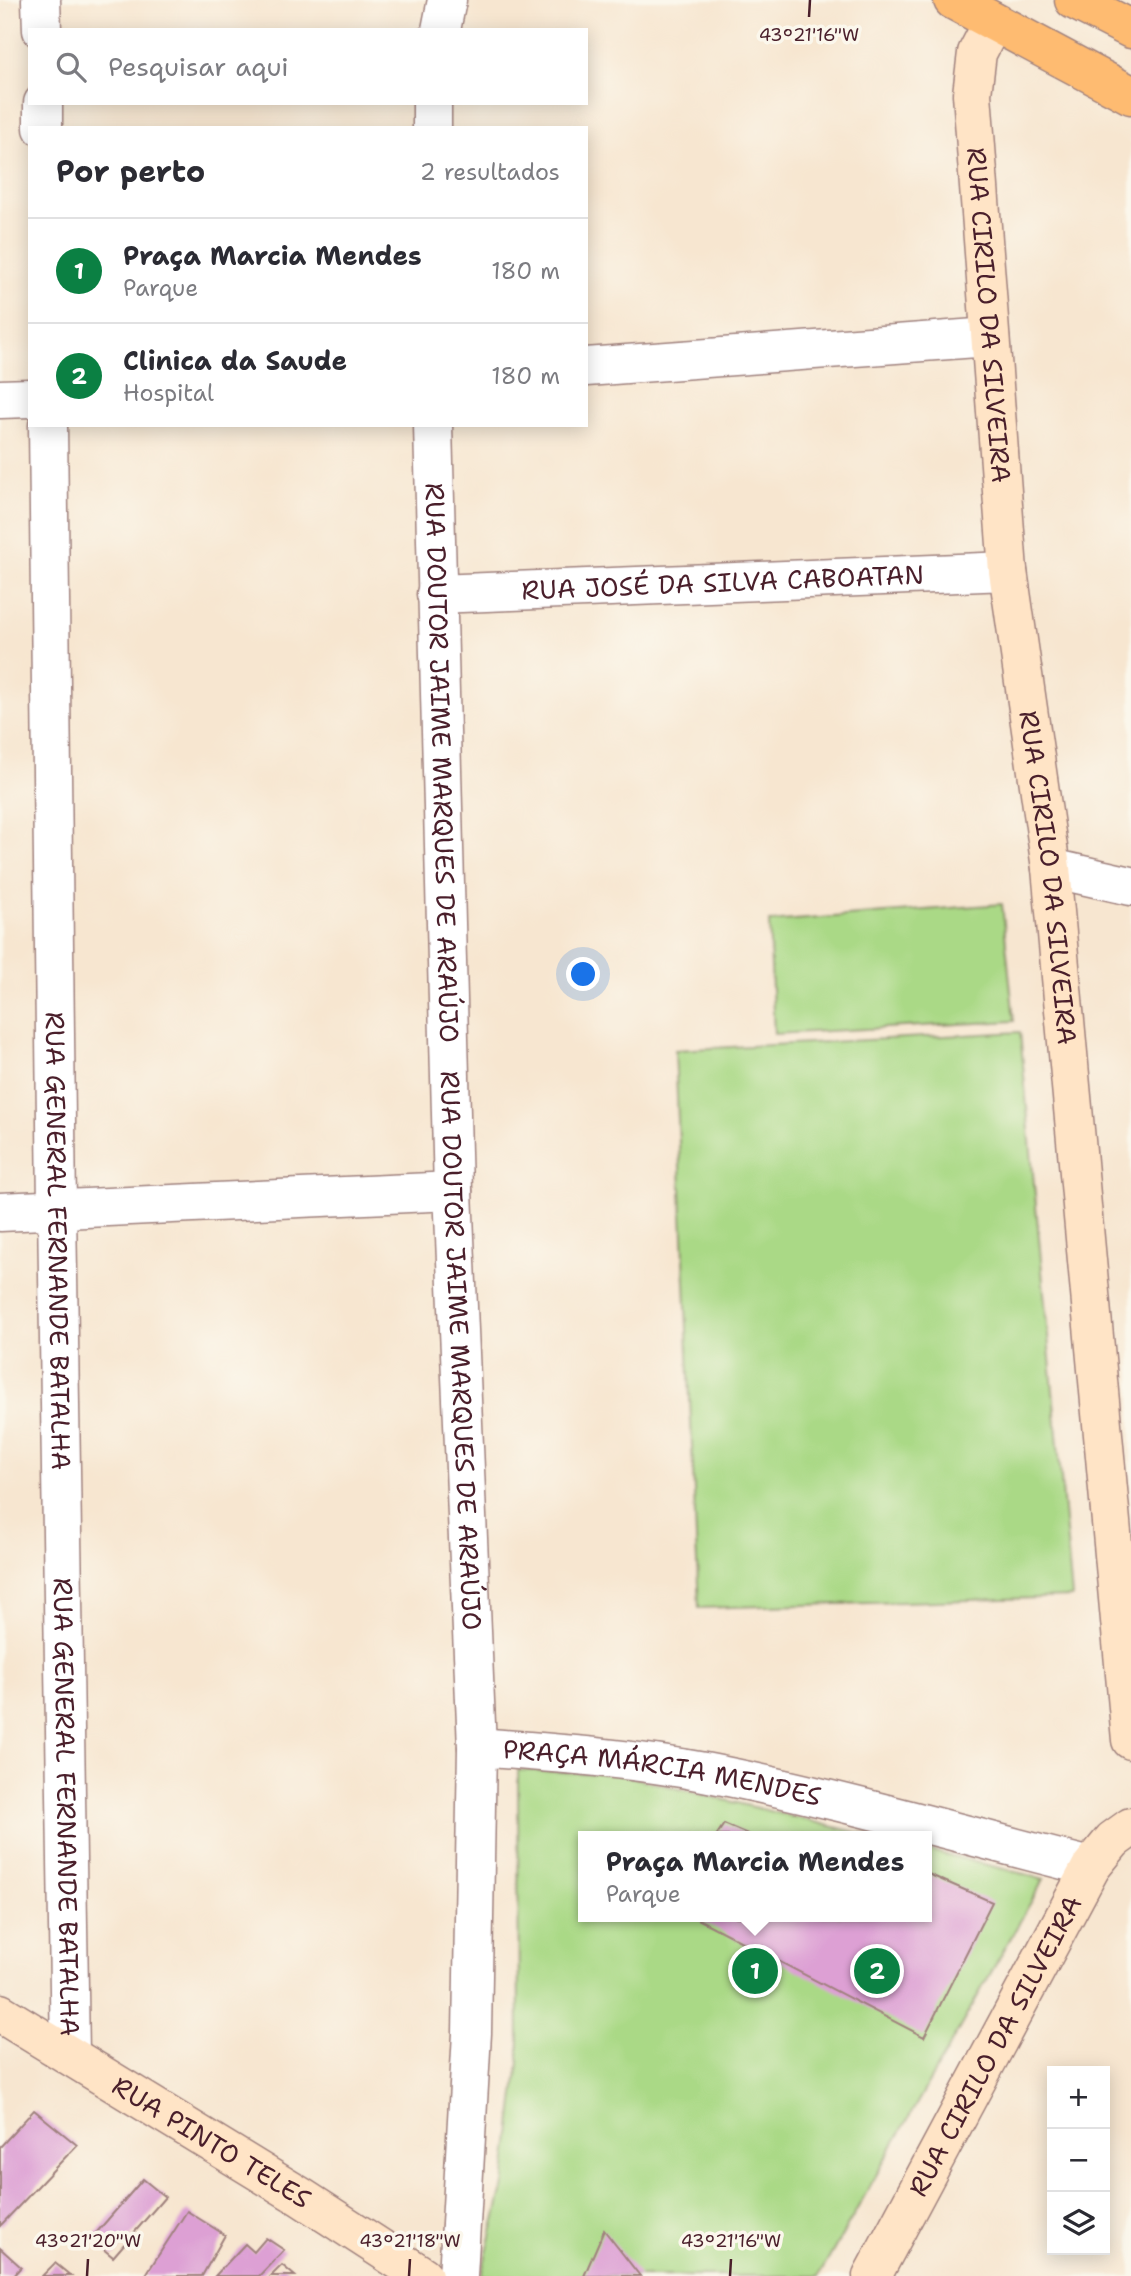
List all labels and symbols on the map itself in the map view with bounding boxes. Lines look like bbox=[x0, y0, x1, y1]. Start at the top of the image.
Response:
text: 43°21'16"W bbox=[759, 23, 859, 47]
street label: RUA CIRILO DA SILVEIRA bbox=[959, 146, 1019, 484]
street label: RUA DOUTOR JAIME MARQUES DE ARAÚJO bbox=[418, 482, 467, 1043]
street label: RUA JOSÉ DA SILVA CABOATAN bbox=[521, 556, 925, 608]
street label: RUA CIRILO DA SILVEIRA bbox=[1011, 708, 1085, 1046]
your location bbox=[566, 957, 600, 991]
street label: RUA GENERAL FERNANDE BATALHA bbox=[38, 1011, 79, 1471]
street label: RUA DOUTOR JAIME MARQUES DE ARAÚJO bbox=[433, 1070, 490, 1631]
street label: RUA GENERAL FERNANDE BATALHA bbox=[46, 1577, 88, 2036]
street label: PRAÇA MÁRCIA MENDES bbox=[502, 1731, 825, 1814]
street label: RUA CIRILO DA SILVEIRA bbox=[900, 1889, 1090, 2202]
pin: 1 bbox=[732, 1945, 778, 1997]
pin: 2 bbox=[854, 1945, 900, 1997]
street label: RUA PINTO TELES bbox=[106, 2068, 318, 2216]
text: 43°21'20"W bbox=[35, 2229, 141, 2253]
text: 43°21'18"W bbox=[359, 2229, 461, 2253]
text: 43°21'16"W bbox=[681, 2229, 781, 2253]

